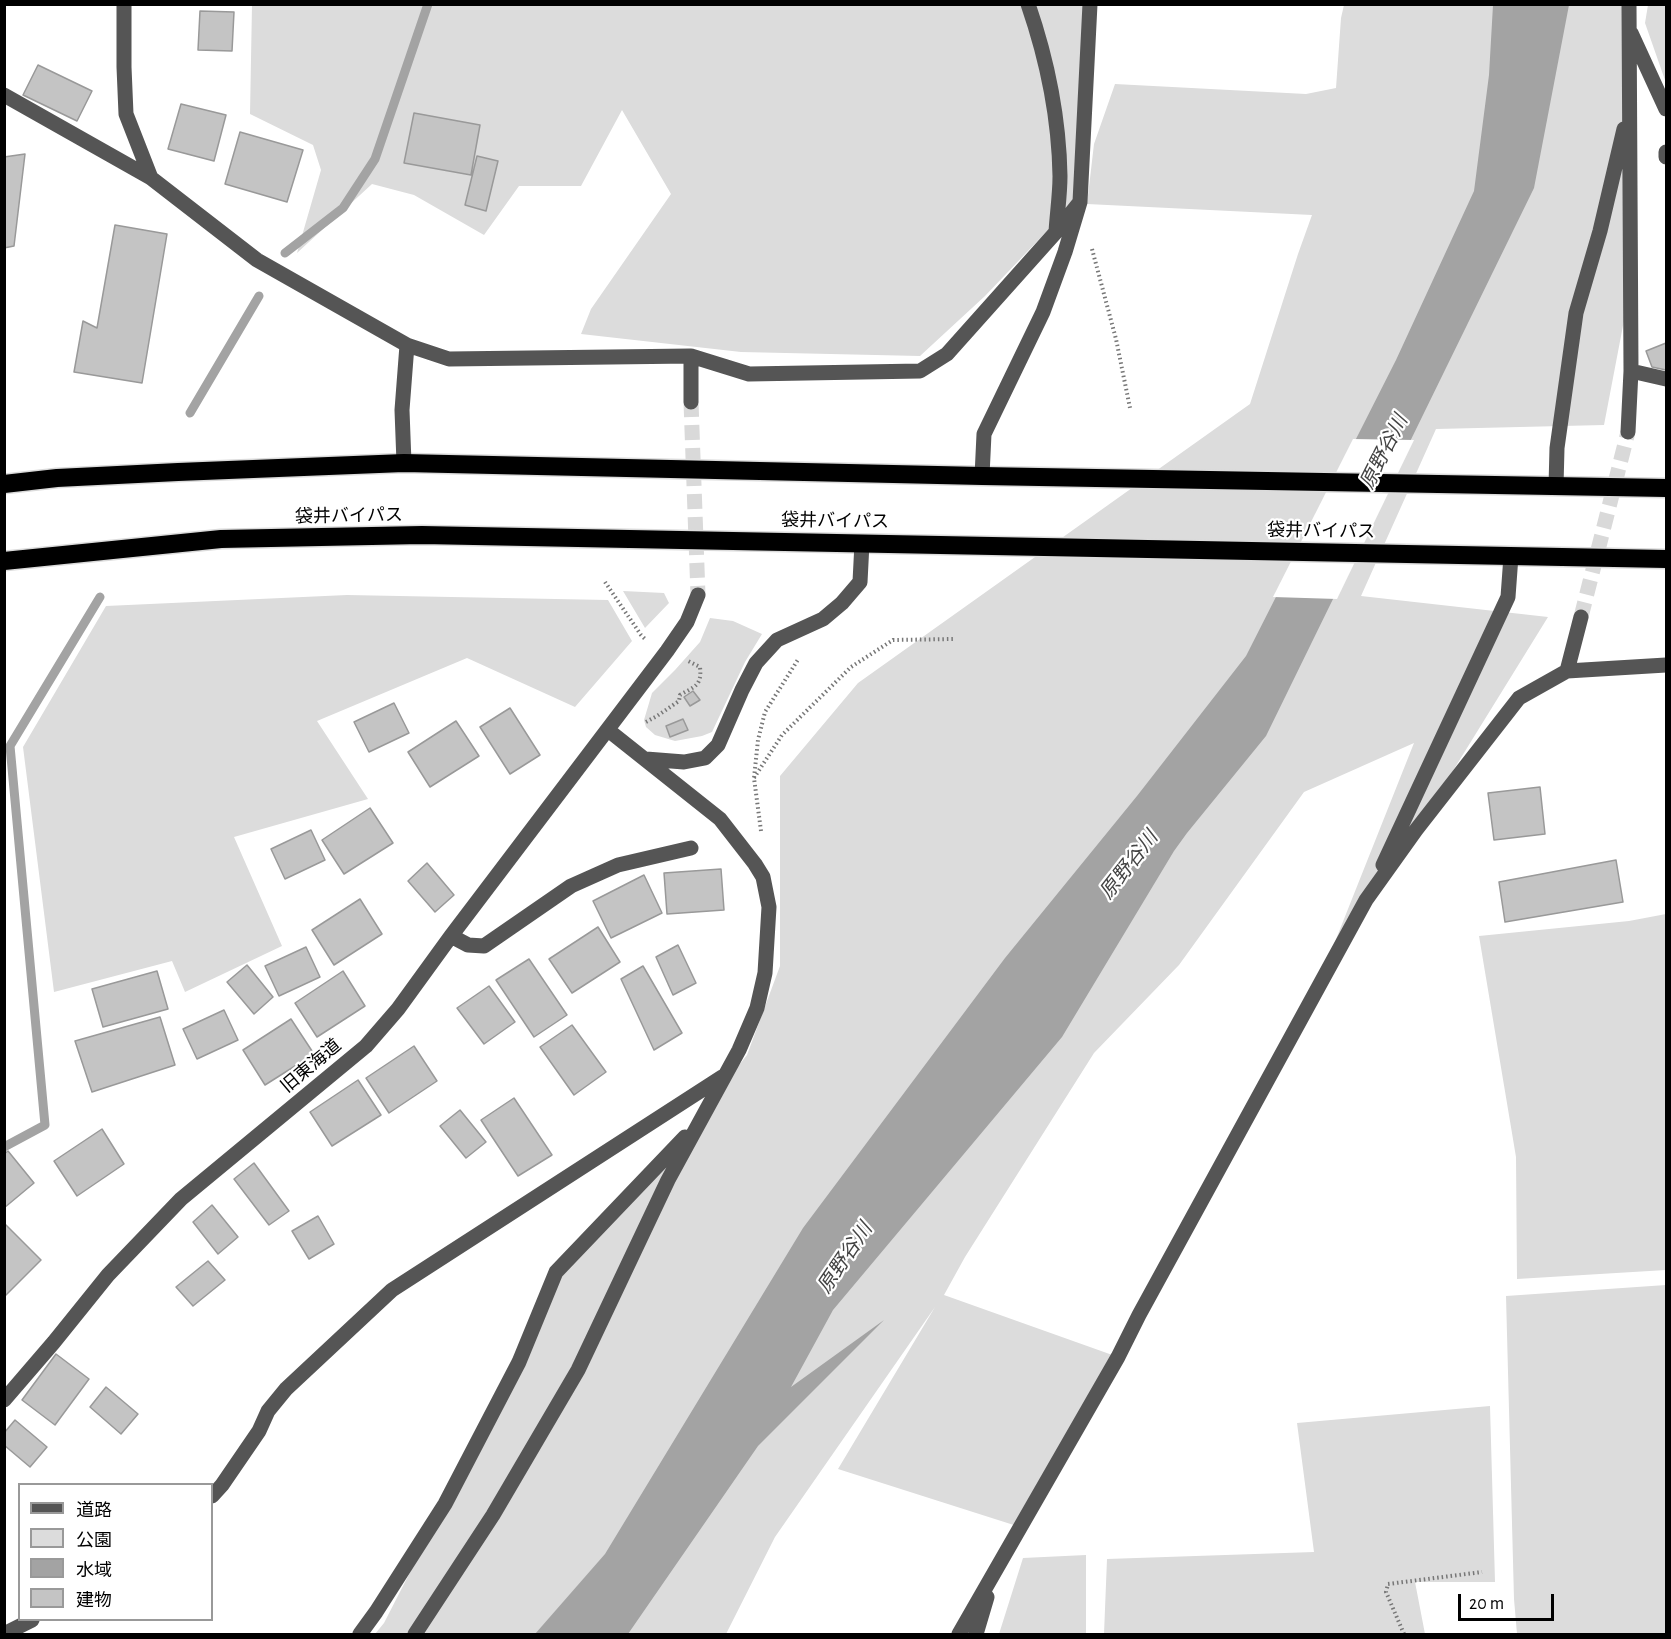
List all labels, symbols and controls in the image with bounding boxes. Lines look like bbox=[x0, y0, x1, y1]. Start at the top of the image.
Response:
water label: 原野谷川 bbox=[1355, 411, 1413, 493]
street label: 袋井バイパス bbox=[295, 504, 403, 528]
street label: 袋井バイパス bbox=[781, 509, 889, 533]
street label: 袋井バイパス bbox=[1267, 519, 1375, 543]
water label: 原野谷川 bbox=[1095, 826, 1163, 904]
street label: 旧東海道 bbox=[276, 1035, 346, 1097]
water label: 原野谷川 bbox=[813, 1218, 877, 1298]
legend bbox=[18, 1483, 213, 1621]
text: 道路 bbox=[76, 1502, 112, 1520]
text: 公園 bbox=[76, 1532, 112, 1550]
text: 水域 bbox=[76, 1562, 112, 1580]
scale bar bbox=[1461, 1582, 1557, 1620]
text: 建物 bbox=[76, 1592, 112, 1610]
text: 20 m bbox=[1469, 1595, 1504, 1613]

